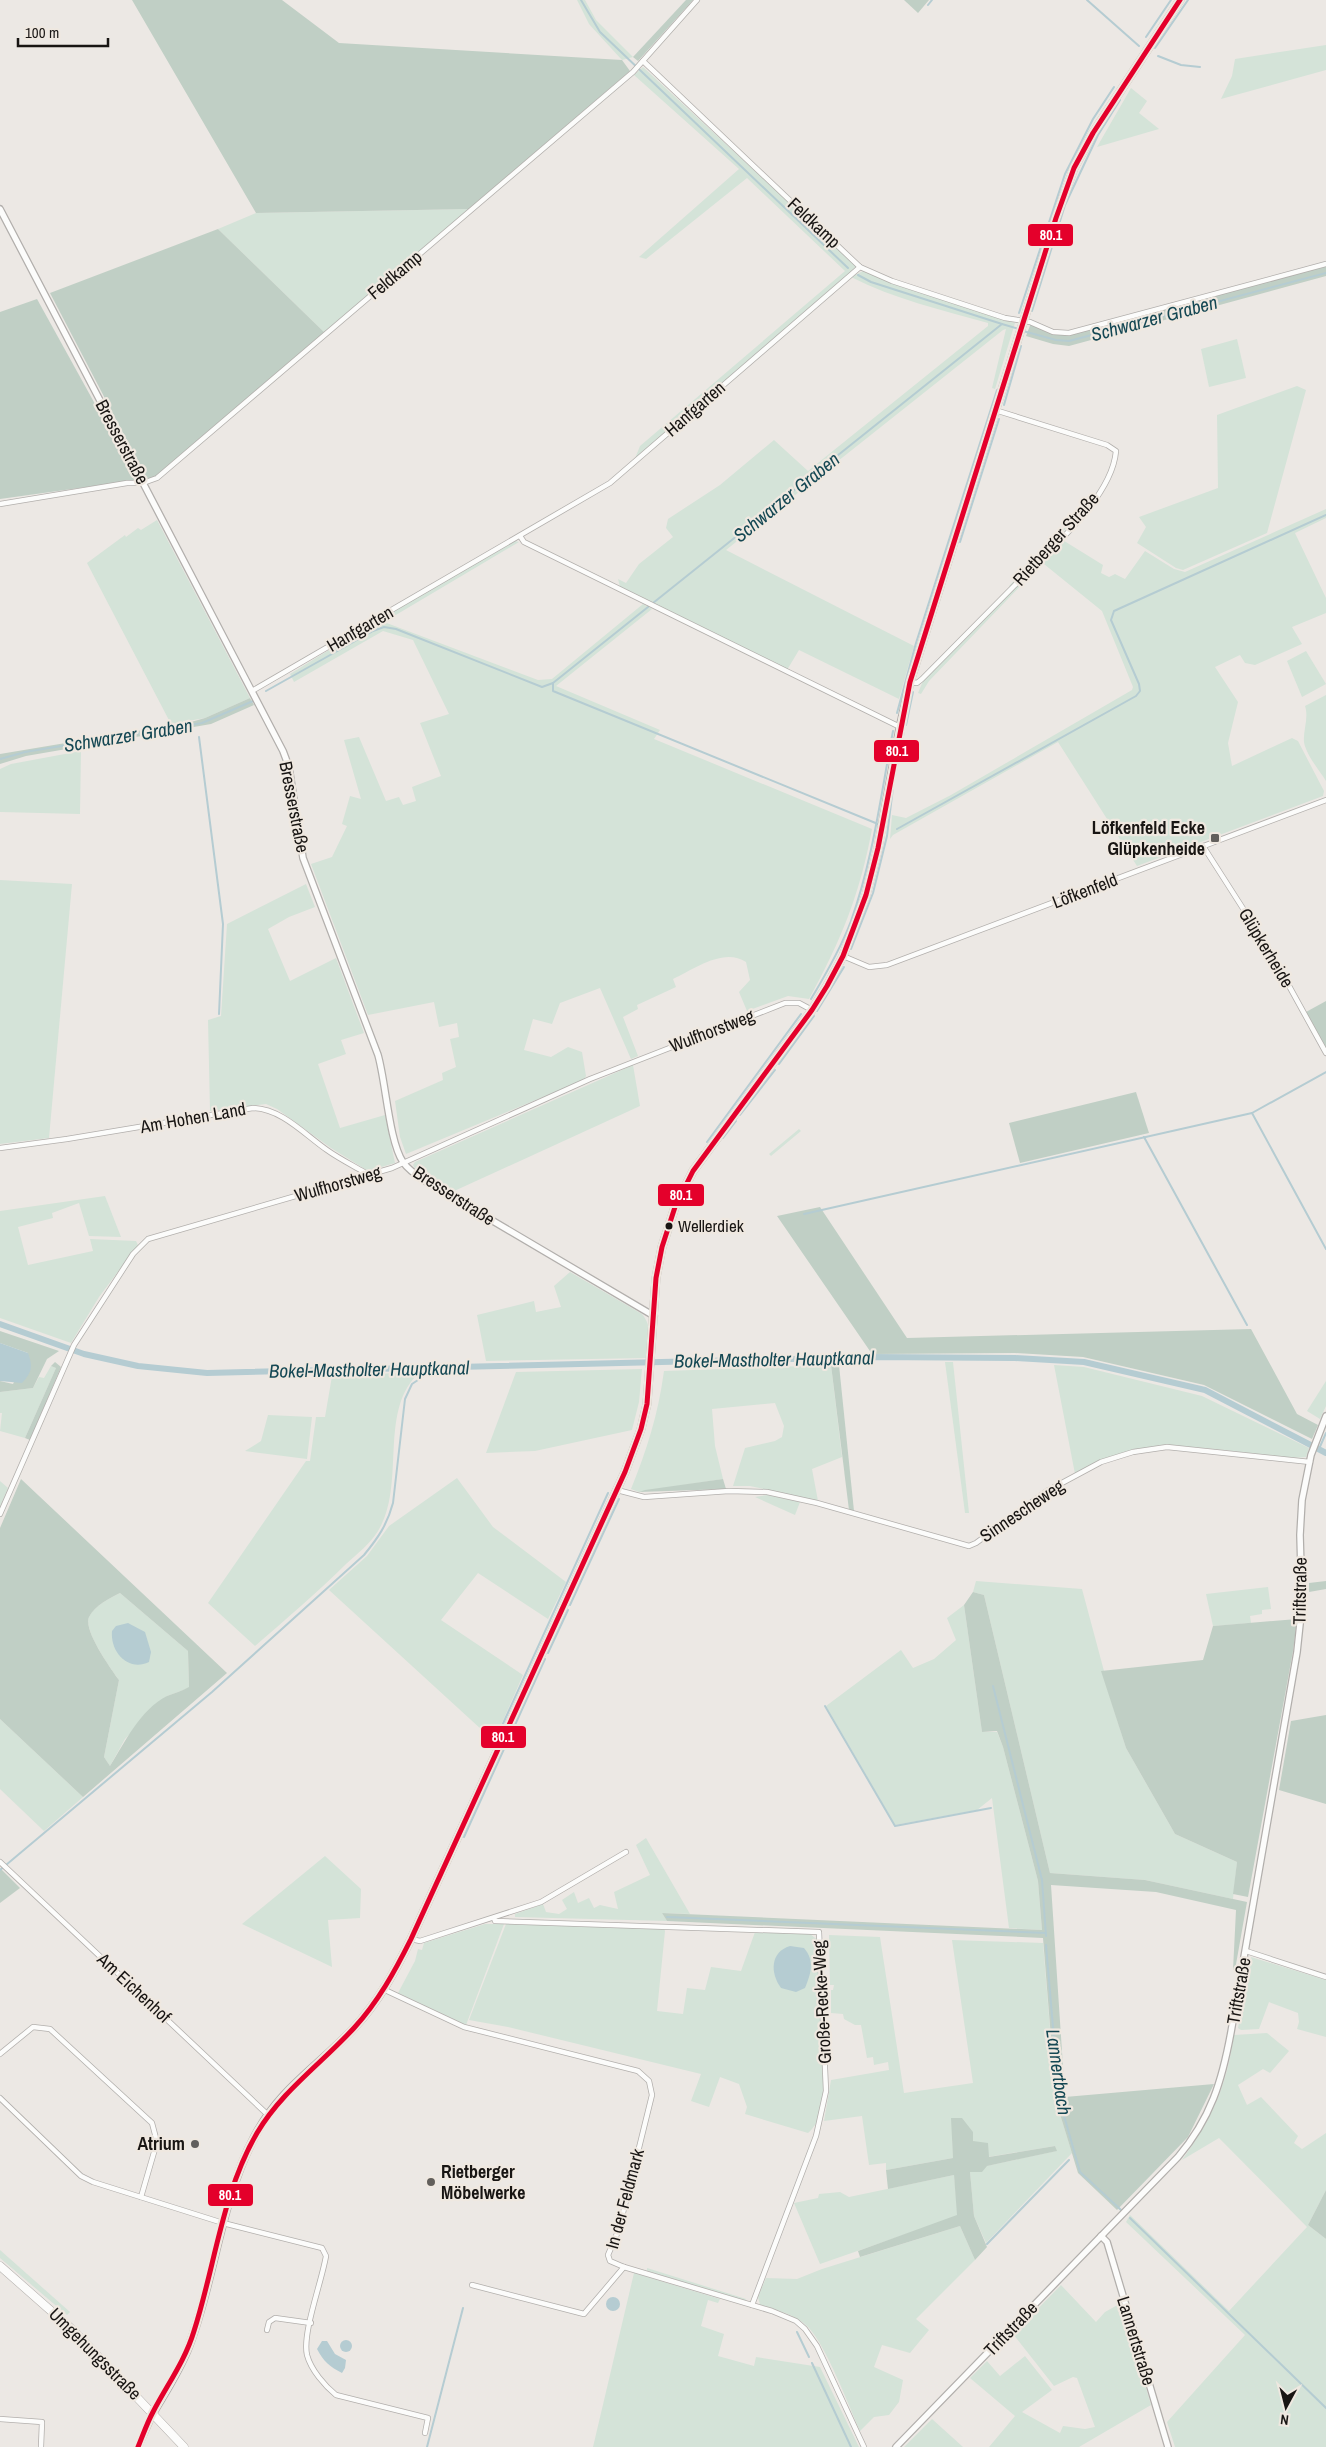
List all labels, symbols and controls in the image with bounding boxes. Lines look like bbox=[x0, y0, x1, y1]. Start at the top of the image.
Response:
scale bar bbox=[18, 15, 108, 47]
text: 100 m bbox=[25, 22, 59, 43]
street label: Feldkamp bbox=[782, 192, 846, 254]
line badge: 80.1 bbox=[1027, 223, 1074, 247]
text: 80.1 bbox=[1040, 226, 1063, 244]
street label: Feldkamp bbox=[362, 244, 427, 305]
water label: Schwarzer Graben bbox=[1088, 289, 1220, 347]
street label: Hanfgarten bbox=[659, 375, 730, 442]
street label: Bresserstraße bbox=[90, 395, 155, 489]
water label: Schwarzer Graben bbox=[727, 446, 845, 548]
street label: Rietberger Straße bbox=[1007, 486, 1104, 591]
street label: Hanfgarten bbox=[322, 599, 398, 658]
water label: Schwarzer Graben bbox=[62, 712, 194, 758]
line badge: 80.1 bbox=[873, 739, 920, 763]
text: 80.1 bbox=[886, 742, 909, 760]
street label: Bresserstraße bbox=[273, 759, 316, 855]
place label: Löfkenfeld Ecke Glüpkenheide bbox=[1092, 815, 1205, 861]
marker: Löfkenfeld Ecke Glüpkenheide bbox=[1209, 832, 1221, 844]
street label: Löfkenfeld bbox=[1049, 867, 1121, 914]
street label: Glüpkerheide bbox=[1233, 903, 1300, 992]
street label: Wulfhorstweg bbox=[666, 1003, 759, 1058]
street label: Am Hohen Land bbox=[137, 1096, 248, 1139]
street label: Wulfhorstweg bbox=[292, 1159, 385, 1208]
street label: Bresserstraße bbox=[409, 1160, 500, 1231]
line badge: 80.1 bbox=[657, 1183, 705, 1207]
text: 80.1 bbox=[670, 1186, 693, 1204]
place label: Wellerdiek bbox=[678, 1214, 744, 1237]
marker: Wellerdiek bbox=[664, 1221, 674, 1231]
water label: Bokel-Mastholter Hauptkanal bbox=[674, 1344, 875, 1374]
water label: Bokel-Mastholter Hauptkanal bbox=[269, 1354, 470, 1384]
street label: Sinnescheweg bbox=[975, 1473, 1069, 1548]
street label: Triftstraße bbox=[1286, 1557, 1313, 1625]
line badge: 80.1 bbox=[480, 1725, 527, 1749]
text: 80.1 bbox=[492, 1728, 515, 1746]
street label: Große-Recke-Weg bbox=[806, 1939, 837, 2064]
street label: Am Eichenhof bbox=[91, 1946, 177, 2029]
street label: Triftstraße bbox=[1220, 1955, 1257, 2026]
water label: Lannertbach bbox=[1040, 2027, 1078, 2117]
place label: Atrium bbox=[137, 2131, 185, 2156]
marker: Atrium bbox=[189, 2138, 201, 2150]
street label: In der Feldmark bbox=[599, 2145, 650, 2252]
place label: Rietberger Möbelwerke bbox=[441, 2159, 526, 2205]
marker: Rietberger Möbelwerke bbox=[425, 2176, 437, 2188]
line badge: 80.1 bbox=[207, 2183, 254, 2207]
text: 80.1 bbox=[219, 2186, 242, 2204]
street label: Lannertstraße bbox=[1111, 2293, 1162, 2388]
street label: Triftstraße bbox=[978, 2296, 1043, 2362]
street label: Umgehungsstraße bbox=[44, 2302, 147, 2405]
north arrow bbox=[1261, 2382, 1311, 2432]
text: N bbox=[1279, 2410, 1290, 2429]

